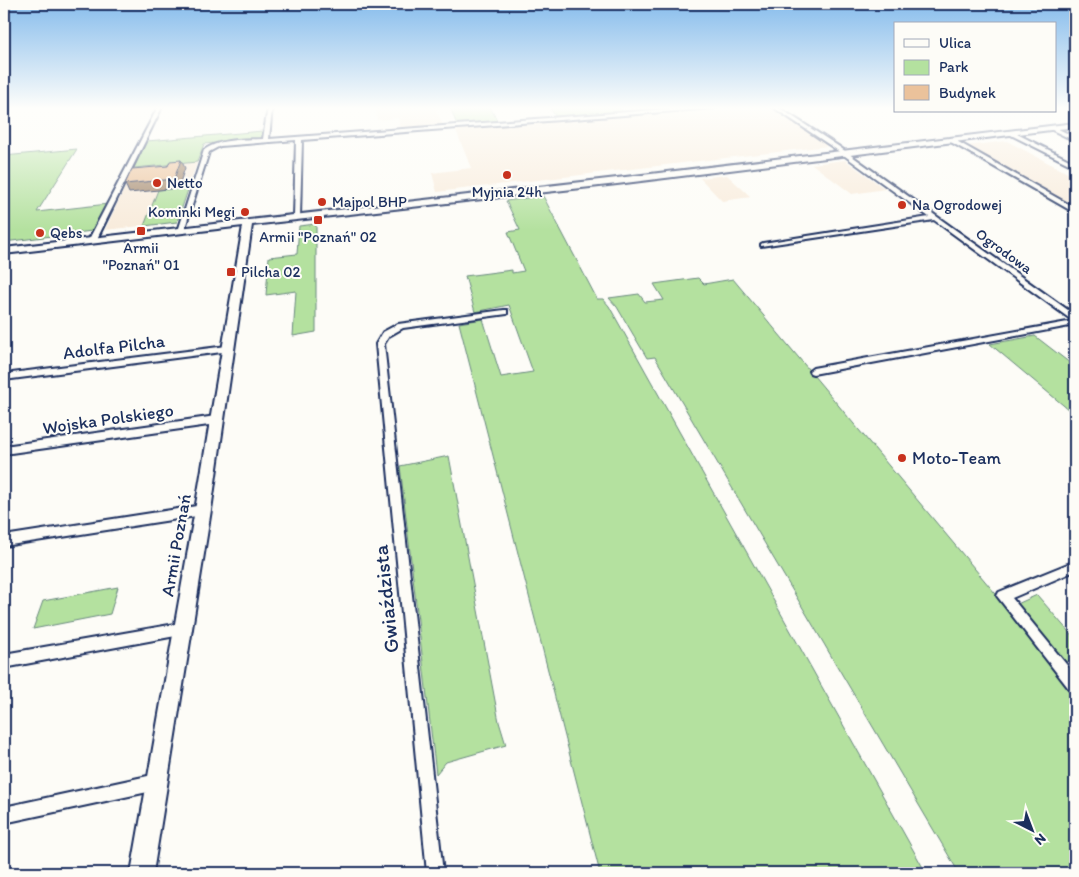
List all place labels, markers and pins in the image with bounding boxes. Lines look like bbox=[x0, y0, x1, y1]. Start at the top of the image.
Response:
marker: Myjnia 24h bbox=[501, 169, 513, 181]
place label: Netto bbox=[167, 174, 203, 192]
marker: Netto bbox=[151, 177, 163, 189]
place label: Myjnia 24h bbox=[472, 183, 542, 201]
place label: Majpol BHP bbox=[332, 193, 407, 211]
marker: Majpol BHP bbox=[316, 196, 328, 208]
place label: Na Ogrodowej bbox=[912, 196, 1002, 214]
marker: Na Ogrodowej bbox=[896, 199, 908, 211]
place label: Kominki Megi bbox=[148, 203, 235, 221]
marker: Kominki Megi bbox=[239, 206, 251, 218]
marker: Armii "Poznań" 02 bbox=[312, 214, 324, 226]
place label: Qebs bbox=[50, 224, 83, 242]
marker: Armii "Poznań" 01 bbox=[135, 225, 147, 237]
marker: Qebs bbox=[34, 227, 46, 239]
place label: Armii "Poznań" 02 bbox=[259, 228, 377, 246]
place label: Armii "Poznań" 01 bbox=[103, 239, 180, 274]
place label: Pilcha 02 bbox=[241, 263, 300, 281]
marker: Pilcha 02 bbox=[225, 266, 237, 278]
place label: Moto-Team bbox=[912, 447, 1002, 469]
marker: Moto-Team bbox=[896, 452, 908, 464]

